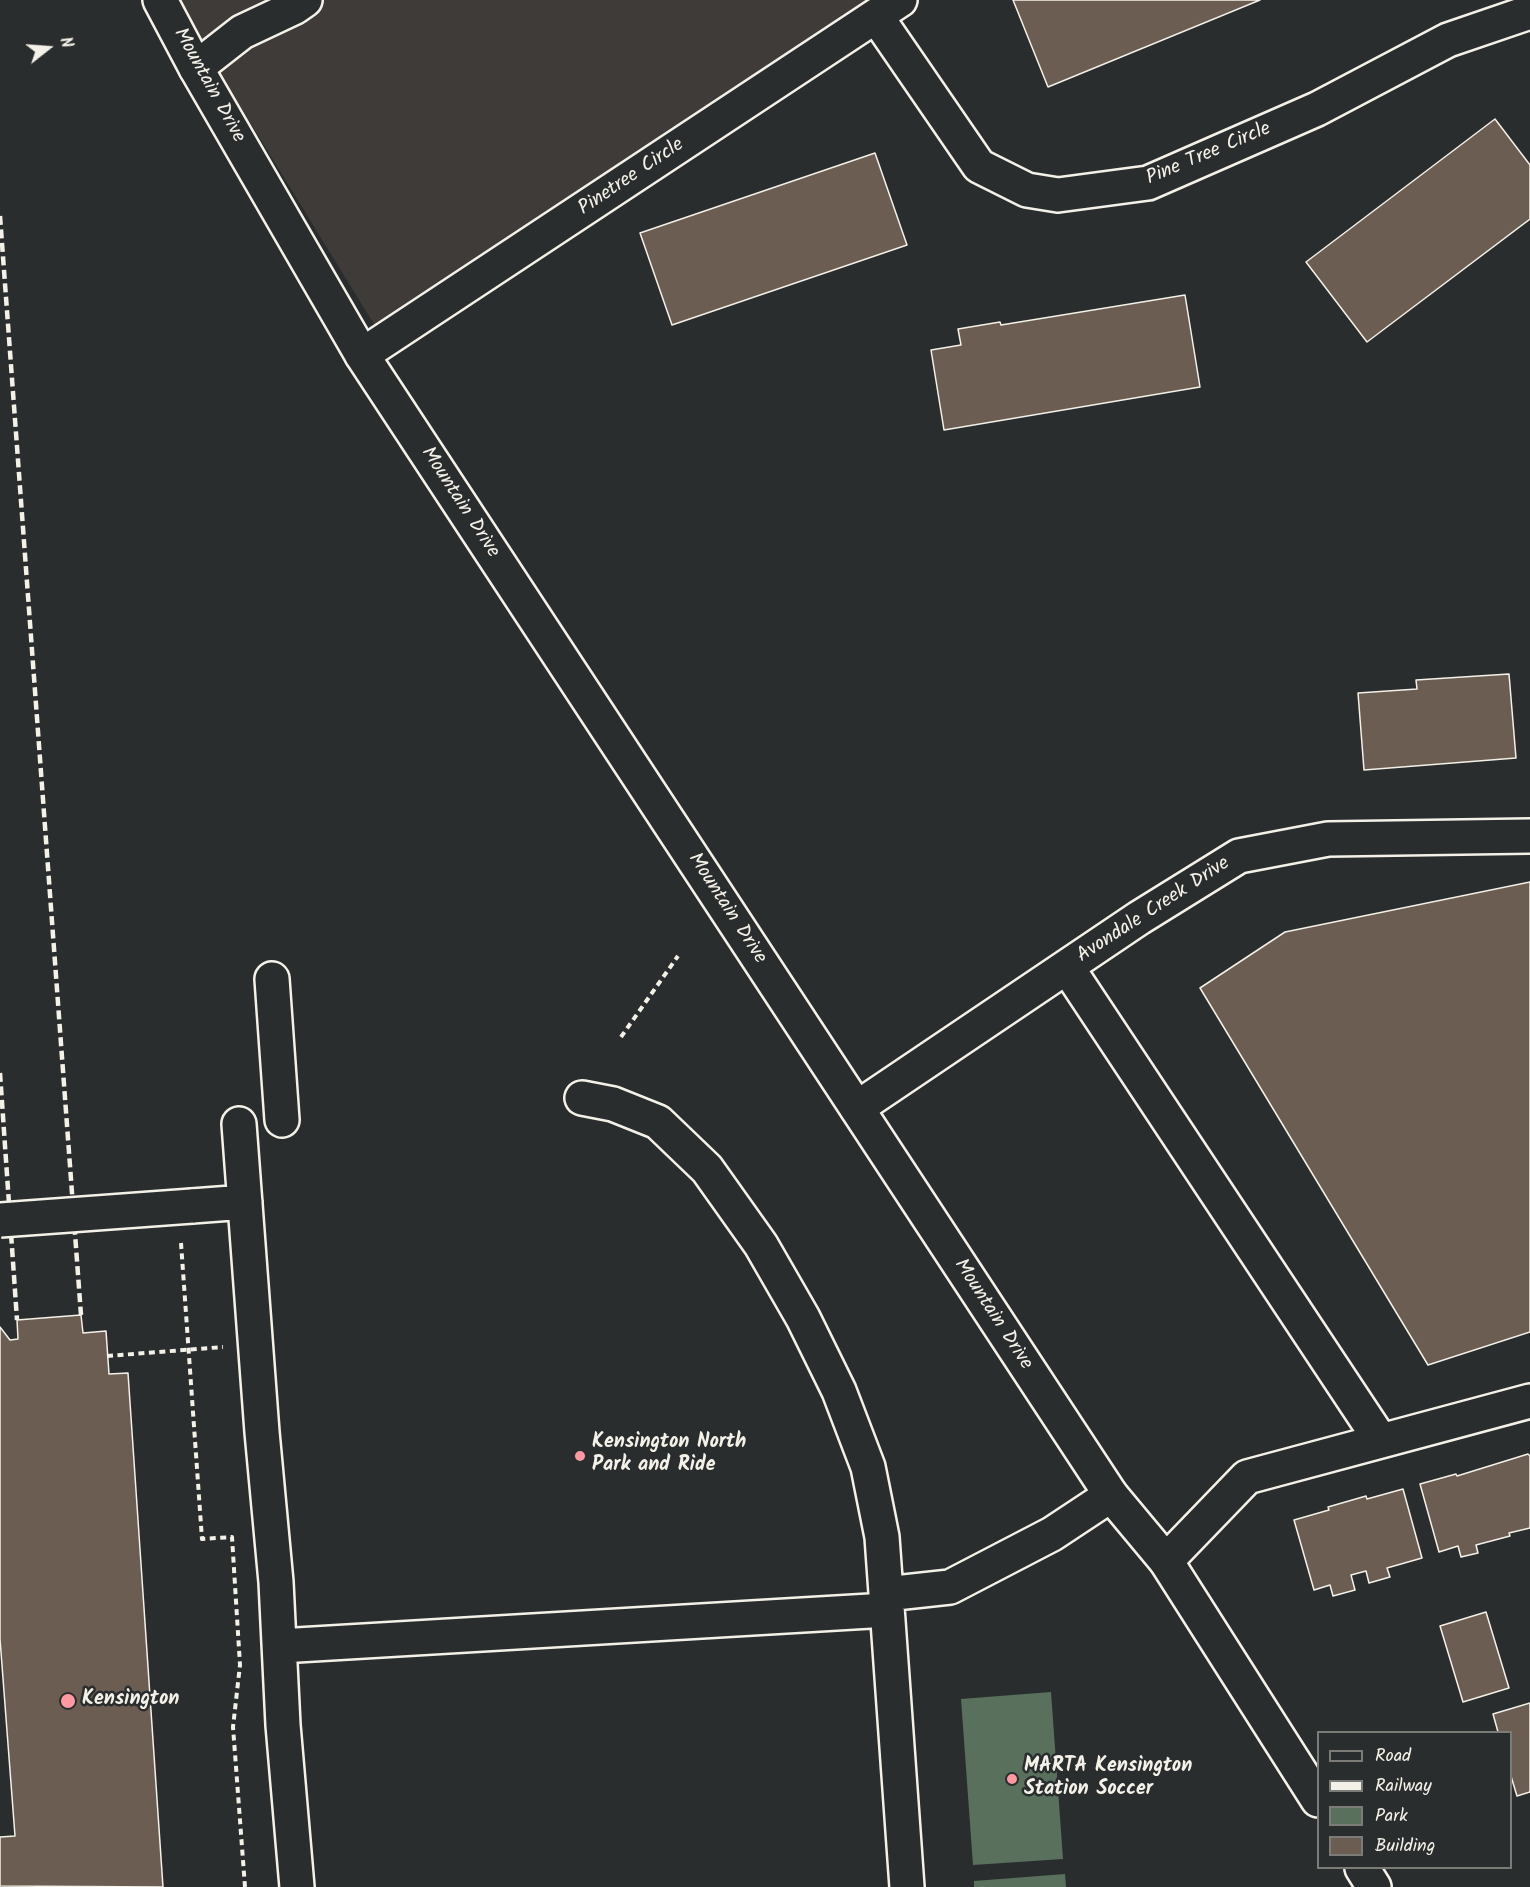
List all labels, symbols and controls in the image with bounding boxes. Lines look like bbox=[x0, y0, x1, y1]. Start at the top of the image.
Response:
north arrow bbox=[18, 18, 78, 78]
street label: Mountain Drive bbox=[167, 24, 249, 148]
text: N bbox=[52, 34, 79, 51]
street label: Pine Tree Circle bbox=[1143, 118, 1275, 192]
street label: Pinetree Circle bbox=[575, 134, 689, 222]
street label: Mountain Drive bbox=[414, 443, 504, 563]
street label: Mountain Drive bbox=[681, 849, 771, 969]
street label: Avondale Creek Drive bbox=[1073, 853, 1235, 969]
street label: Mountain Drive bbox=[947, 1255, 1037, 1375]
place label: Kensington North Park and Ride bbox=[592, 1432, 746, 1479]
marker: Kensington North Park and Ride bbox=[573, 1449, 587, 1463]
place label: Kensington bbox=[82, 1689, 179, 1713]
marker: Kensington bbox=[59, 1692, 77, 1710]
legend bbox=[1317, 1731, 1512, 1869]
text: Road bbox=[1375, 1742, 1411, 1771]
place label: MARTA Kensington Station Soccer bbox=[1024, 1756, 1192, 1803]
marker: MARTA Kensington Station Soccer bbox=[1005, 1772, 1019, 1786]
text: Railway bbox=[1375, 1772, 1432, 1801]
text: Park bbox=[1375, 1802, 1408, 1831]
text: Building bbox=[1375, 1832, 1435, 1861]

